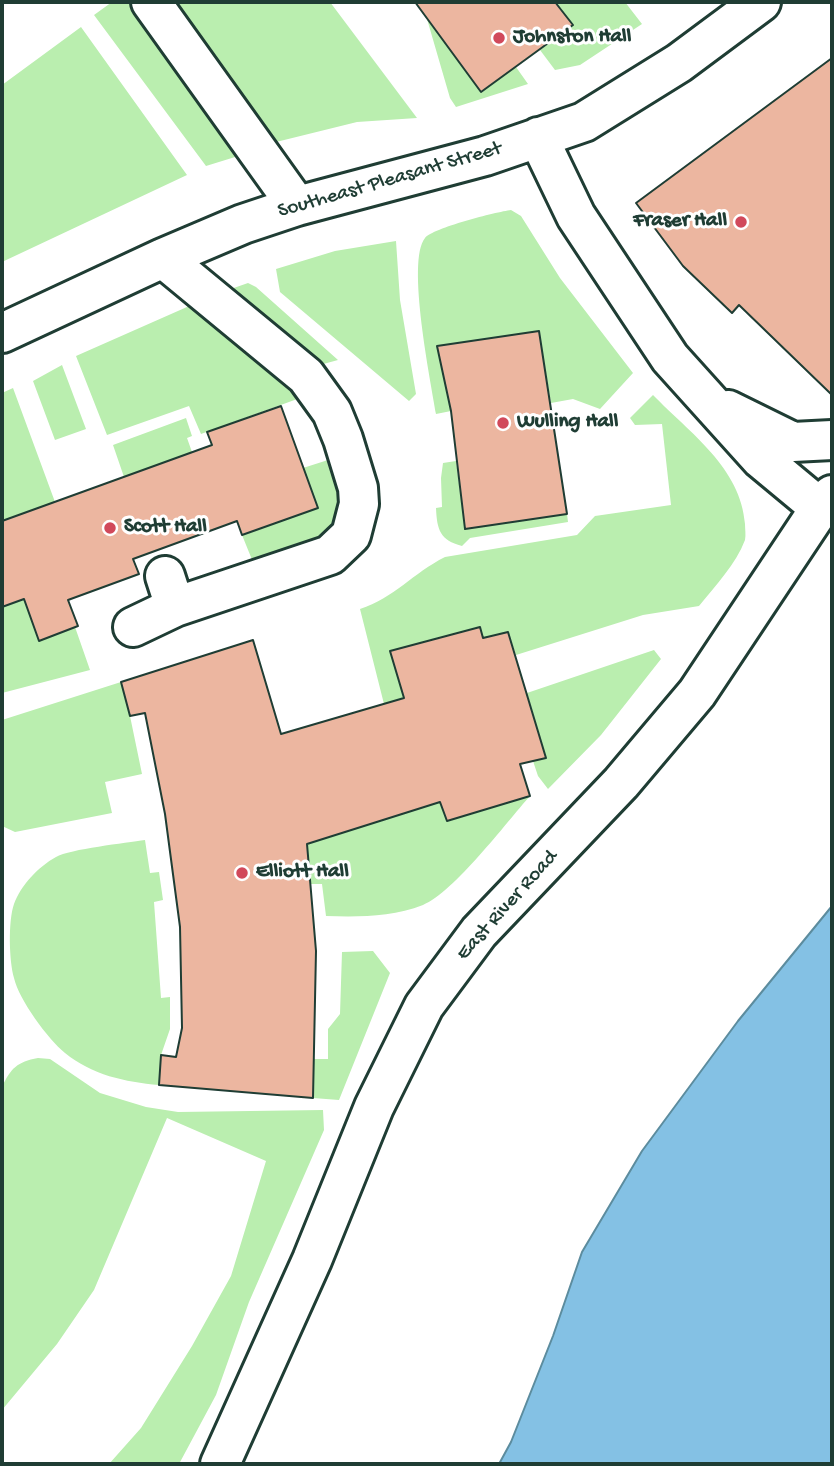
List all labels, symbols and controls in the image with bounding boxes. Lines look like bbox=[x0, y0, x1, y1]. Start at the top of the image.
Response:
place label: Johnston Hall bbox=[513, 25, 631, 51]
marker: Johnston Hall bbox=[491, 30, 507, 46]
street label: Southeast Pleasant Street bbox=[275, 137, 505, 225]
place label: Fraser Hall bbox=[633, 209, 727, 235]
marker: Fraser Hall bbox=[733, 214, 749, 230]
place label: Wulling Hall bbox=[517, 410, 618, 436]
marker: Wulling Hall bbox=[495, 415, 511, 431]
place label: Scott Hall bbox=[124, 515, 207, 541]
marker: Scott Hall bbox=[102, 520, 118, 536]
street label: East River Road bbox=[452, 846, 564, 966]
place label: Elliott Hall bbox=[256, 860, 349, 886]
marker: Elliott Hall bbox=[234, 865, 250, 881]

